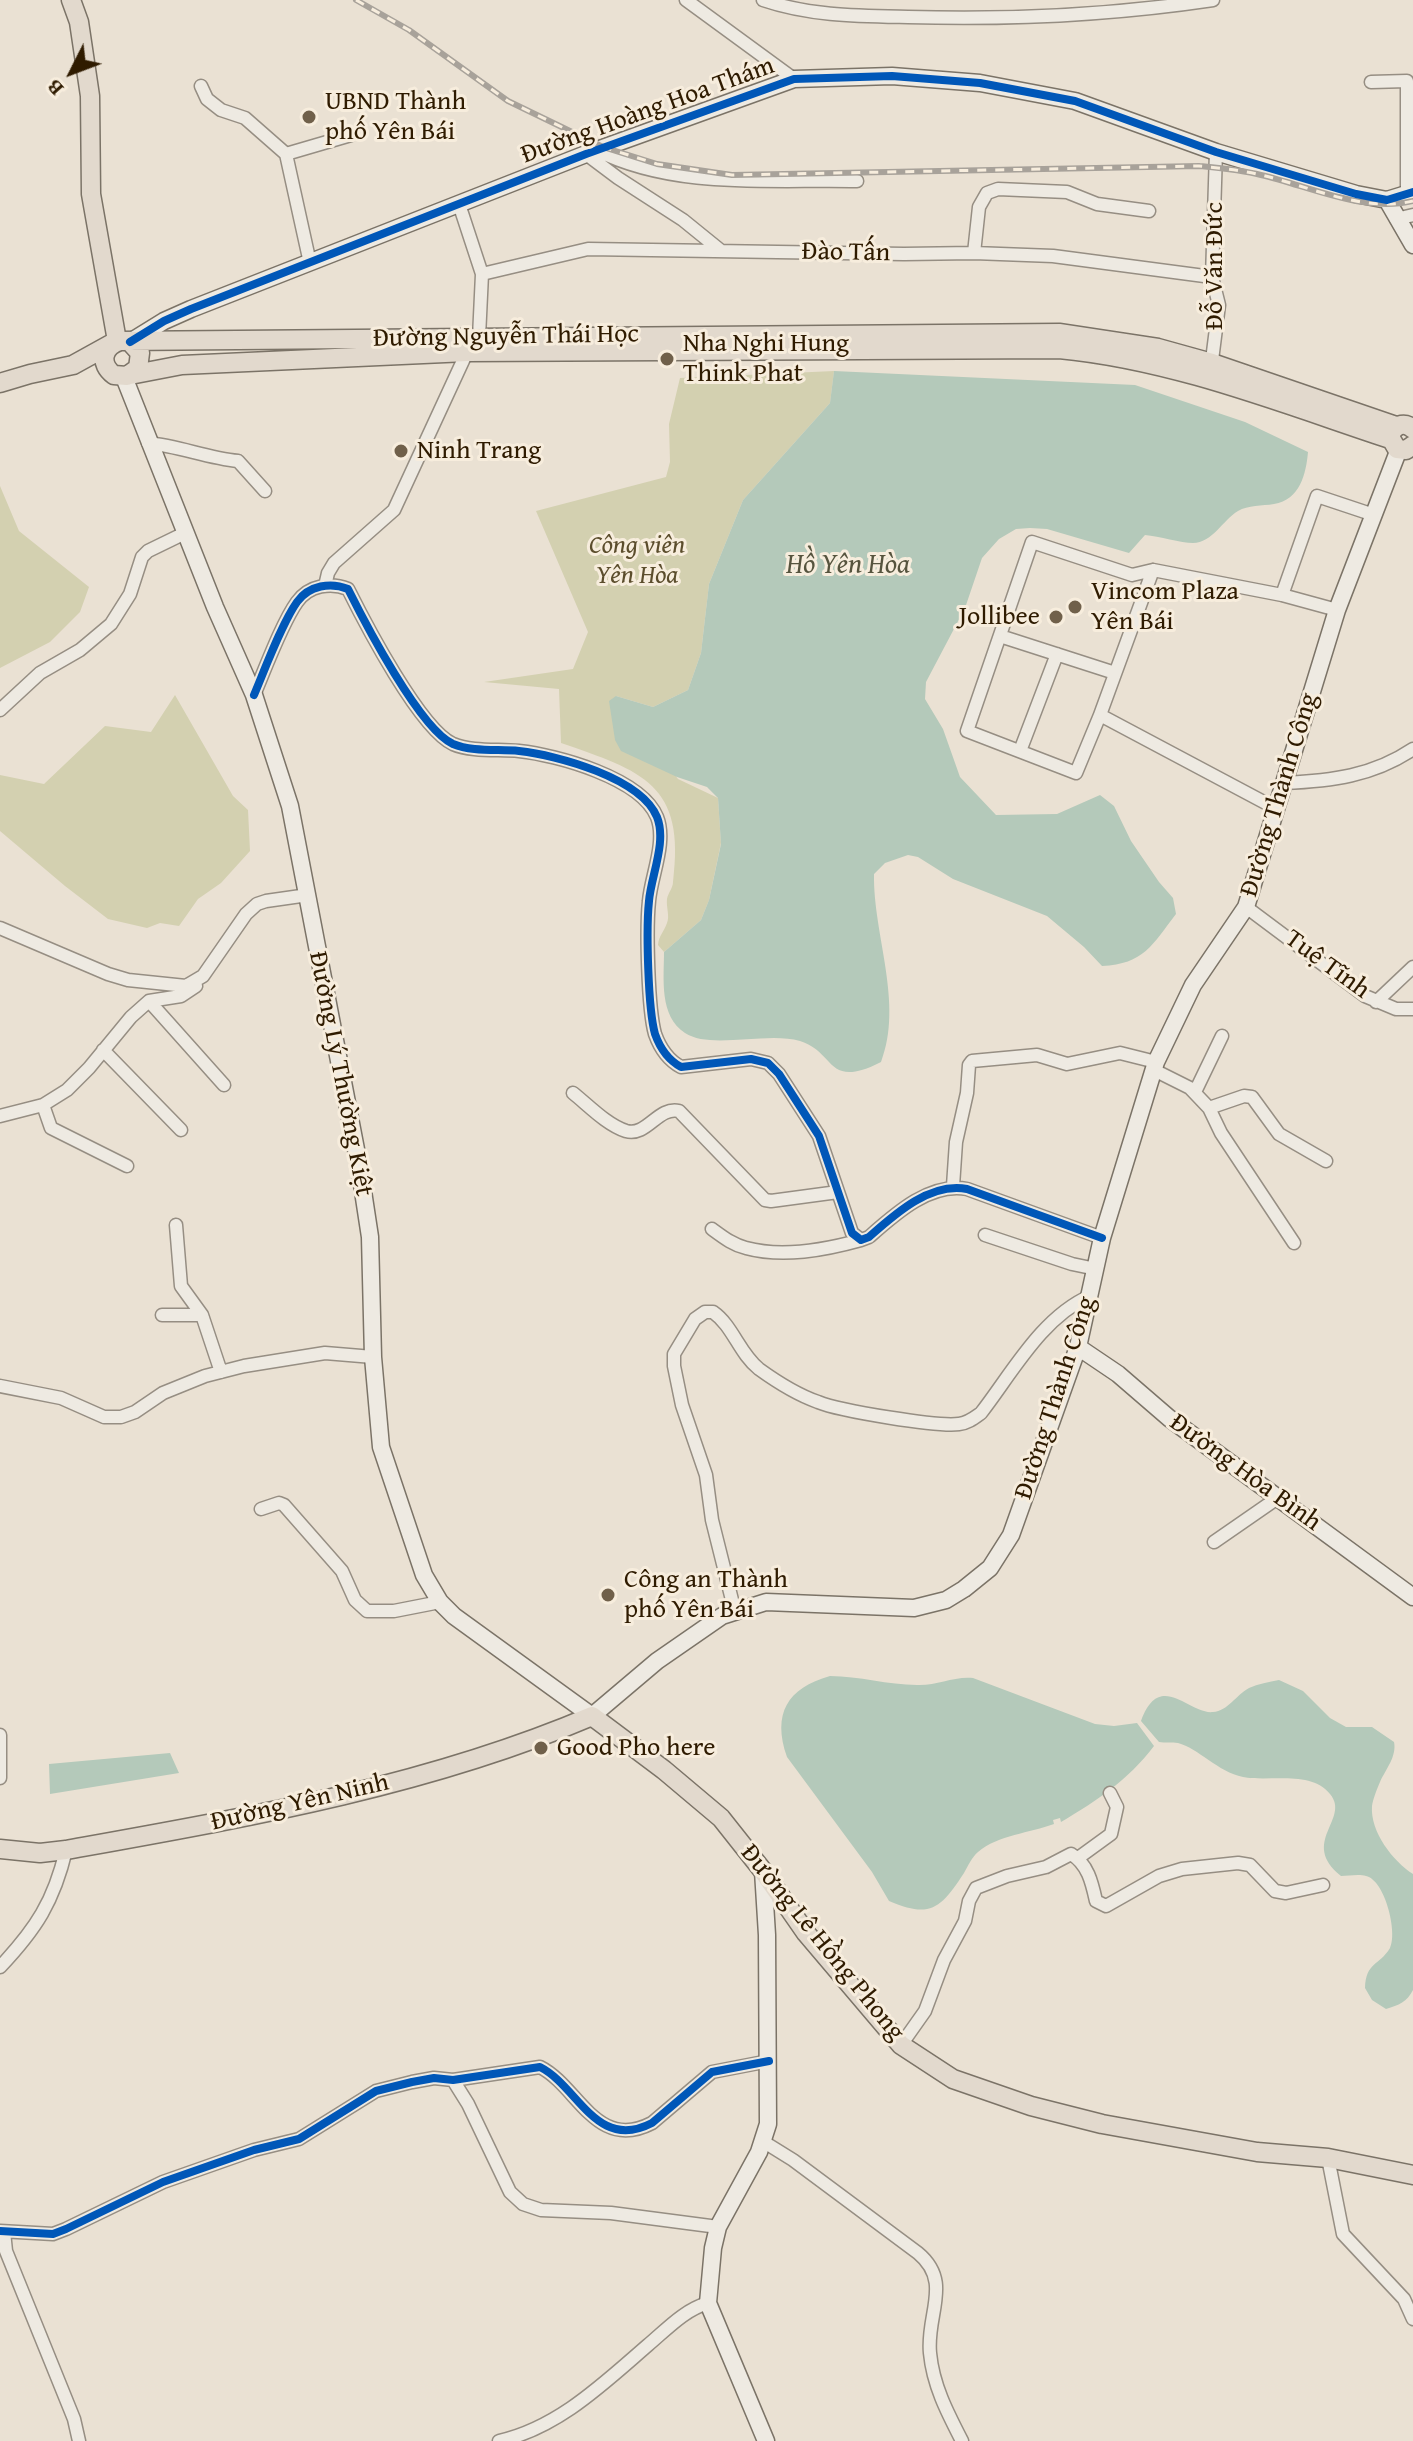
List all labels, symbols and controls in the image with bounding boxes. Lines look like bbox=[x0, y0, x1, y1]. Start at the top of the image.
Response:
north arrow bbox=[32, 32, 112, 112]
street label: Đường Hoàng Hoa Thám bbox=[517, 51, 779, 171]
text: B bbox=[38, 72, 71, 104]
place label: UBND Thành phố Yên Bái bbox=[325, 86, 466, 148]
marker: UBND Thành phố Yên Bái bbox=[300, 108, 318, 126]
street label: Đỗ Văn Đức bbox=[1199, 202, 1231, 330]
street label: Đào Tấn bbox=[801, 237, 891, 269]
street label: Đường Nguyễn Thái Học bbox=[373, 319, 639, 355]
place label: Nha Nghi Hung Think Phat bbox=[683, 328, 849, 390]
marker: Nha Nghi Hung Think Phat bbox=[658, 350, 676, 368]
place label: Ninh Trang bbox=[417, 435, 541, 467]
marker: Ninh Trang bbox=[392, 442, 410, 460]
park label: Công viên Yên Hòa bbox=[589, 530, 685, 592]
water label: Hồ Yên Hòa bbox=[786, 549, 910, 583]
place label: Vincom Plaza Yên Bái bbox=[1091, 576, 1239, 638]
marker: Vincom Plaza Yên Bái bbox=[1066, 598, 1084, 616]
place label: Jollibee bbox=[959, 601, 1040, 633]
marker: Jollibee bbox=[1047, 608, 1065, 626]
street label: Đường Thành Công bbox=[1234, 689, 1326, 901]
street label: Tuệ Tĩnh bbox=[1278, 924, 1376, 1006]
street label: Đường Lý Thường Kiệt bbox=[301, 949, 379, 1199]
street label: Đường Thành Công bbox=[1009, 1293, 1103, 1503]
street label: Đường Hòa Bình bbox=[1163, 1408, 1327, 1538]
place label: Công an Thành phố Yên Bái bbox=[624, 1564, 788, 1626]
marker: Công an Thành phố Yên Bái bbox=[599, 1586, 617, 1604]
place label: Good Pho here bbox=[557, 1732, 715, 1764]
marker: Good Pho here bbox=[532, 1739, 550, 1757]
street label: Đường Yên Ninh bbox=[208, 1767, 392, 1839]
street label: Đường Lê Hồng Phong bbox=[733, 1838, 911, 2048]

